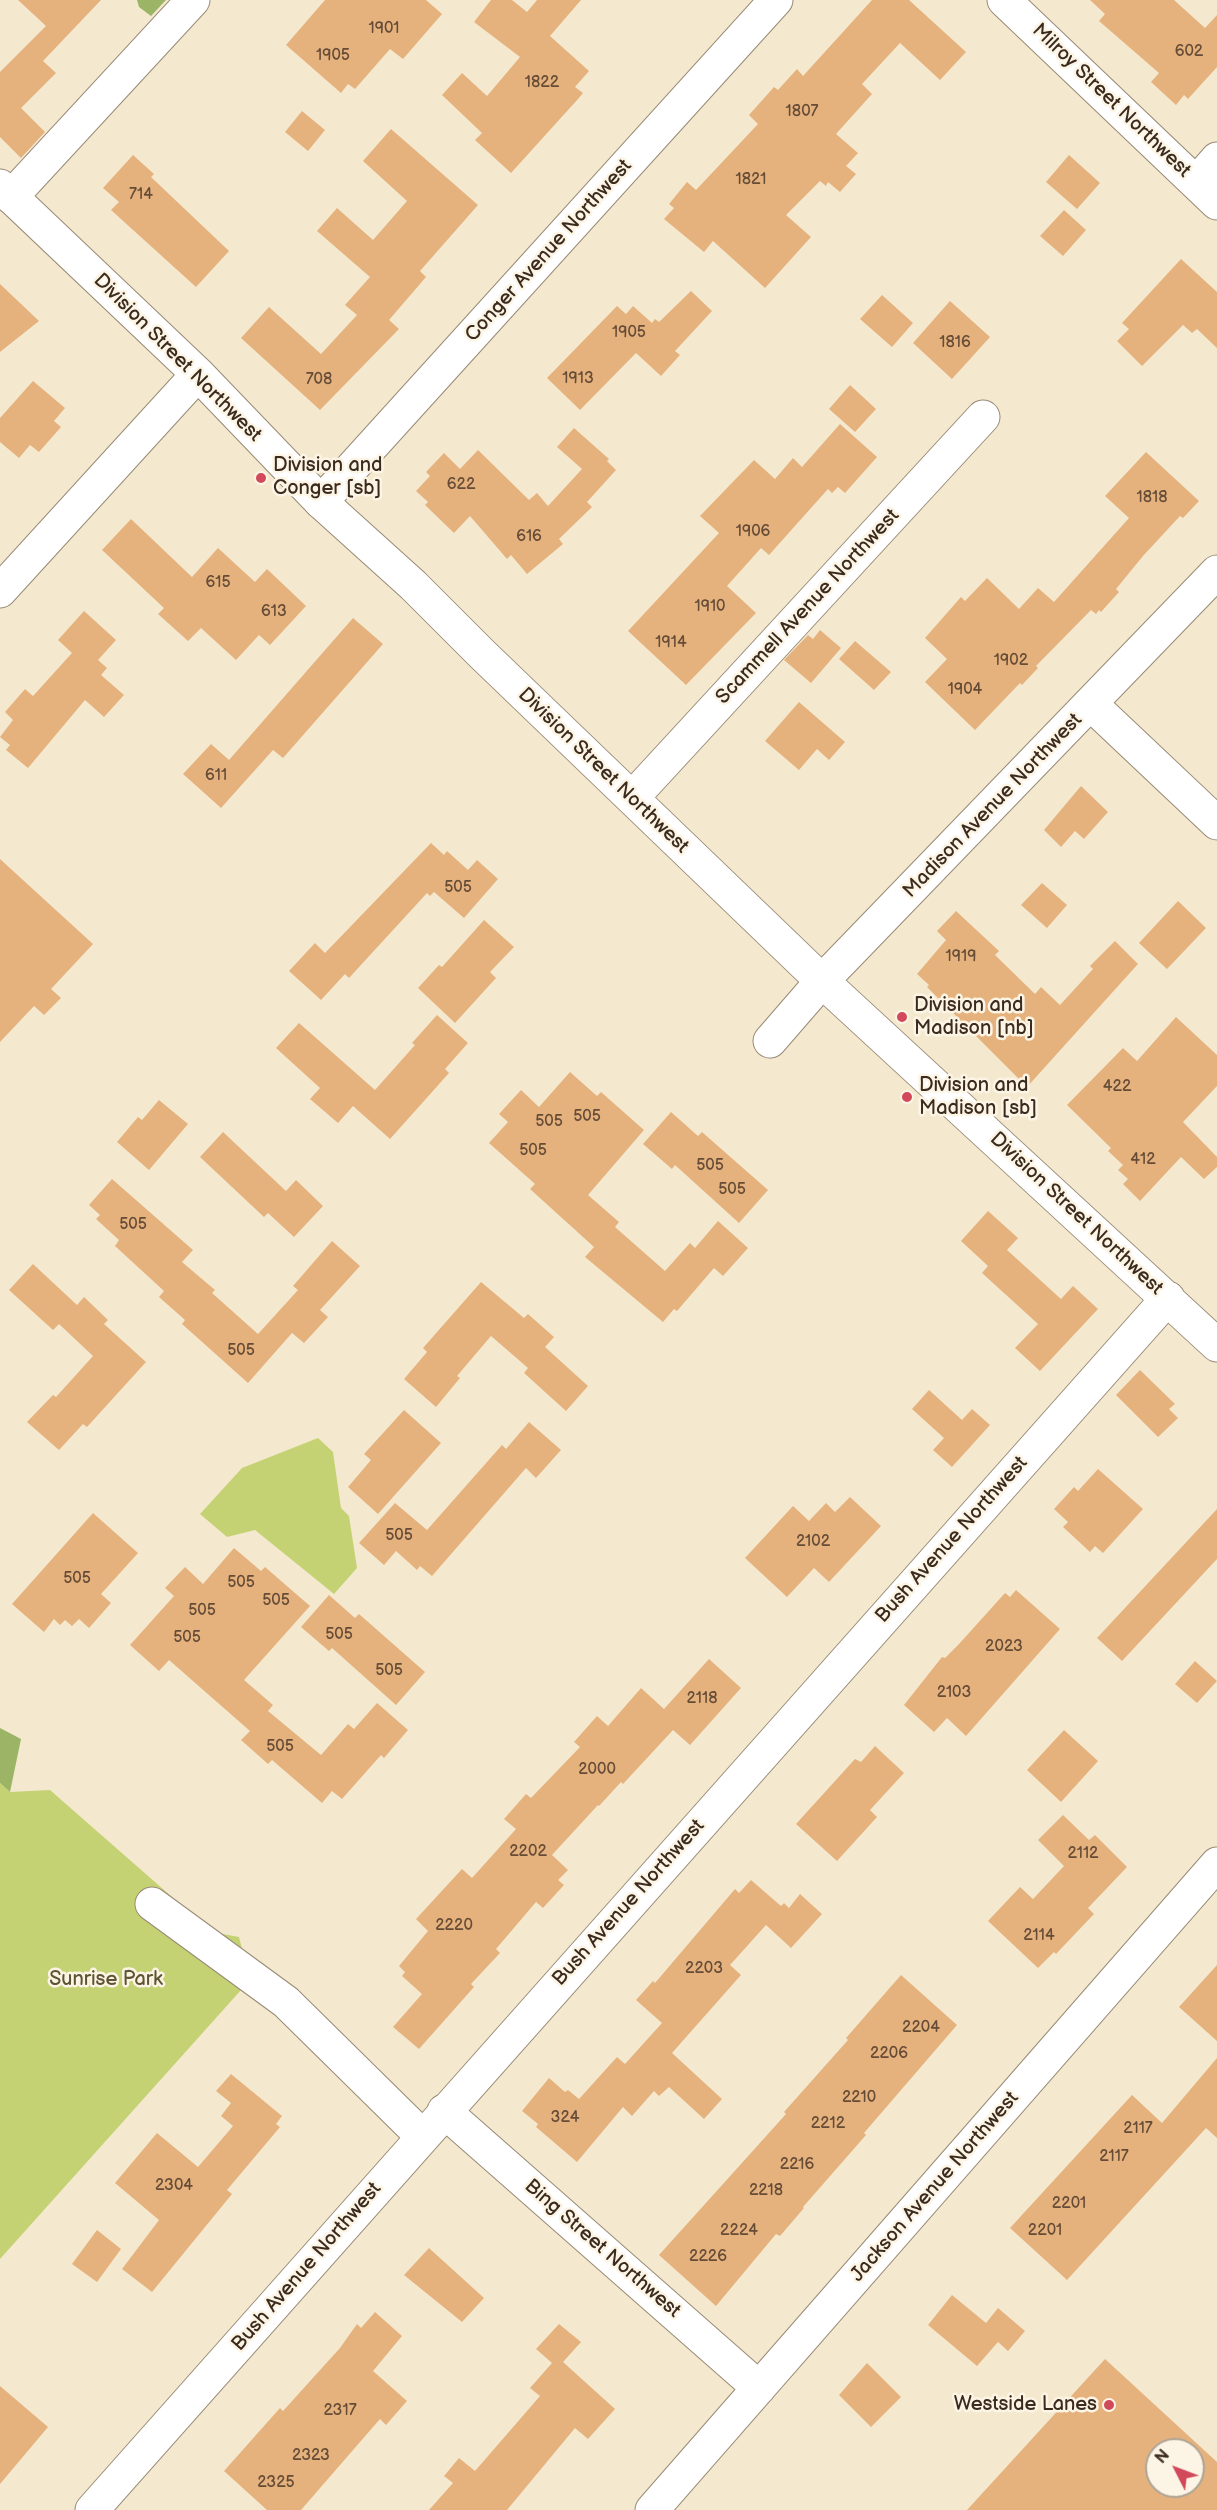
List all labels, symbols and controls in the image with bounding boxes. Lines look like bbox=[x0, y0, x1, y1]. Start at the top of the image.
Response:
house number: 1901 bbox=[368, 19, 400, 39]
street label: Milroy Street Northwest bbox=[1027, 19, 1195, 183]
house number: 602 bbox=[1175, 42, 1203, 62]
house number: 1905 bbox=[316, 46, 350, 66]
house number: 1822 bbox=[525, 73, 559, 93]
house number: 1807 bbox=[786, 102, 818, 122]
street label: Conger Avenue Northwest bbox=[461, 155, 637, 347]
house number: 1821 bbox=[736, 170, 766, 190]
house number: 714 bbox=[129, 185, 153, 205]
street label: Division Street Northwest bbox=[88, 269, 266, 447]
house number: 1905 bbox=[612, 323, 646, 343]
house number: 1816 bbox=[939, 333, 971, 353]
house number: 1913 bbox=[562, 369, 594, 389]
house number: 708 bbox=[306, 370, 332, 390]
place label: Division and Conger [sb] bbox=[273, 454, 383, 501]
marker: Division and Conger [sb] bbox=[254, 471, 268, 485]
house number: 622 bbox=[447, 475, 475, 495]
house number: 1818 bbox=[1136, 488, 1168, 508]
street label: Scammell Avenue Northwest bbox=[711, 505, 905, 709]
house number: 1906 bbox=[736, 522, 770, 542]
house number: 616 bbox=[516, 527, 542, 547]
house number: 615 bbox=[205, 573, 231, 593]
house number: 1910 bbox=[694, 597, 726, 617]
house number: 613 bbox=[261, 602, 287, 622]
house number: 1914 bbox=[655, 633, 687, 653]
house number: 1902 bbox=[994, 651, 1028, 671]
house number: 1904 bbox=[948, 680, 982, 700]
street label: Division Street Northwest bbox=[513, 683, 693, 859]
street label: Madison Avenue Northwest bbox=[898, 709, 1088, 903]
house number: 611 bbox=[205, 766, 227, 786]
house number: 505 bbox=[444, 878, 472, 898]
house number: 1919 bbox=[946, 947, 976, 967]
place label: Division and Madison [nb] bbox=[914, 994, 1034, 1041]
marker: Division and Madison [nb] bbox=[895, 1010, 909, 1024]
place label: Division and Madison [sb] bbox=[919, 1074, 1037, 1121]
house number: 422 bbox=[1103, 1077, 1131, 1097]
marker: Division and Madison [sb] bbox=[900, 1090, 914, 1104]
house number: 505 bbox=[573, 1107, 601, 1127]
house number: 505 bbox=[535, 1112, 563, 1132]
street label: Division Street Northwest bbox=[985, 1128, 1167, 1300]
house number: 505 bbox=[519, 1141, 547, 1161]
house number: 412 bbox=[1130, 1150, 1156, 1170]
house number: 505 bbox=[696, 1156, 724, 1176]
house number: 505 bbox=[718, 1180, 746, 1200]
house number: 505 bbox=[119, 1215, 147, 1235]
house number: 505 bbox=[227, 1341, 255, 1361]
street label: Bush Avenue Northwest bbox=[871, 1452, 1033, 1628]
house number: 505 bbox=[385, 1526, 413, 1546]
house number: 2102 bbox=[796, 1532, 830, 1552]
house number: 505 bbox=[63, 1569, 91, 1589]
house number: 505 bbox=[227, 1573, 255, 1593]
house number: 505 bbox=[262, 1591, 290, 1611]
house number: 505 bbox=[188, 1601, 216, 1621]
house number: 505 bbox=[325, 1625, 353, 1645]
house number: 505 bbox=[173, 1628, 201, 1648]
house number: 2023 bbox=[985, 1637, 1023, 1657]
house number: 505 bbox=[375, 1661, 403, 1681]
house number: 2103 bbox=[937, 1683, 971, 1703]
house number: 2118 bbox=[687, 1689, 717, 1709]
house number: 505 bbox=[266, 1737, 294, 1757]
house number: 2000 bbox=[578, 1760, 616, 1780]
street label: Bush Avenue Northwest bbox=[548, 1815, 710, 1991]
house number: 2202 bbox=[509, 1842, 547, 1862]
house number: 2112 bbox=[1067, 1844, 1099, 1864]
house number: 2220 bbox=[435, 1916, 473, 1936]
house number: 2114 bbox=[1023, 1926, 1055, 1946]
house number: 2203 bbox=[685, 1959, 723, 1979]
park label: Sunrise Park bbox=[49, 1968, 163, 1992]
house number: 2204 bbox=[902, 2018, 940, 2038]
house number: 2206 bbox=[870, 2044, 908, 2064]
street label: Jackson Avenue Northwest bbox=[846, 2087, 1024, 2287]
house number: 2210 bbox=[842, 2088, 876, 2108]
house number: 324 bbox=[551, 2108, 579, 2128]
house number: 2212 bbox=[811, 2114, 845, 2134]
house number: 2117 bbox=[1123, 2119, 1153, 2139]
house number: 2117 bbox=[1099, 2147, 1129, 2167]
house number: 2216 bbox=[780, 2155, 814, 2175]
street label: Bing Street Northwest bbox=[519, 2175, 685, 2323]
house number: 2304 bbox=[155, 2176, 193, 2196]
street label: Bush Avenue Northwest bbox=[227, 2178, 387, 2356]
house number: 2218 bbox=[749, 2181, 783, 2201]
house number: 2201 bbox=[1052, 2194, 1086, 2214]
house number: 2224 bbox=[720, 2221, 758, 2241]
house number: 2201 bbox=[1028, 2221, 1062, 2241]
house number: 2226 bbox=[689, 2247, 727, 2267]
place label: Westside Lanes bbox=[954, 2393, 1097, 2417]
marker: Westside Lanes bbox=[1102, 2398, 1116, 2412]
house number: 2317 bbox=[323, 2401, 357, 2421]
north arrow bbox=[1145, 2438, 1205, 2498]
house number: 2323 bbox=[292, 2446, 330, 2466]
text: N bbox=[1152, 2446, 1174, 2468]
house number: 2325 bbox=[257, 2473, 295, 2493]

